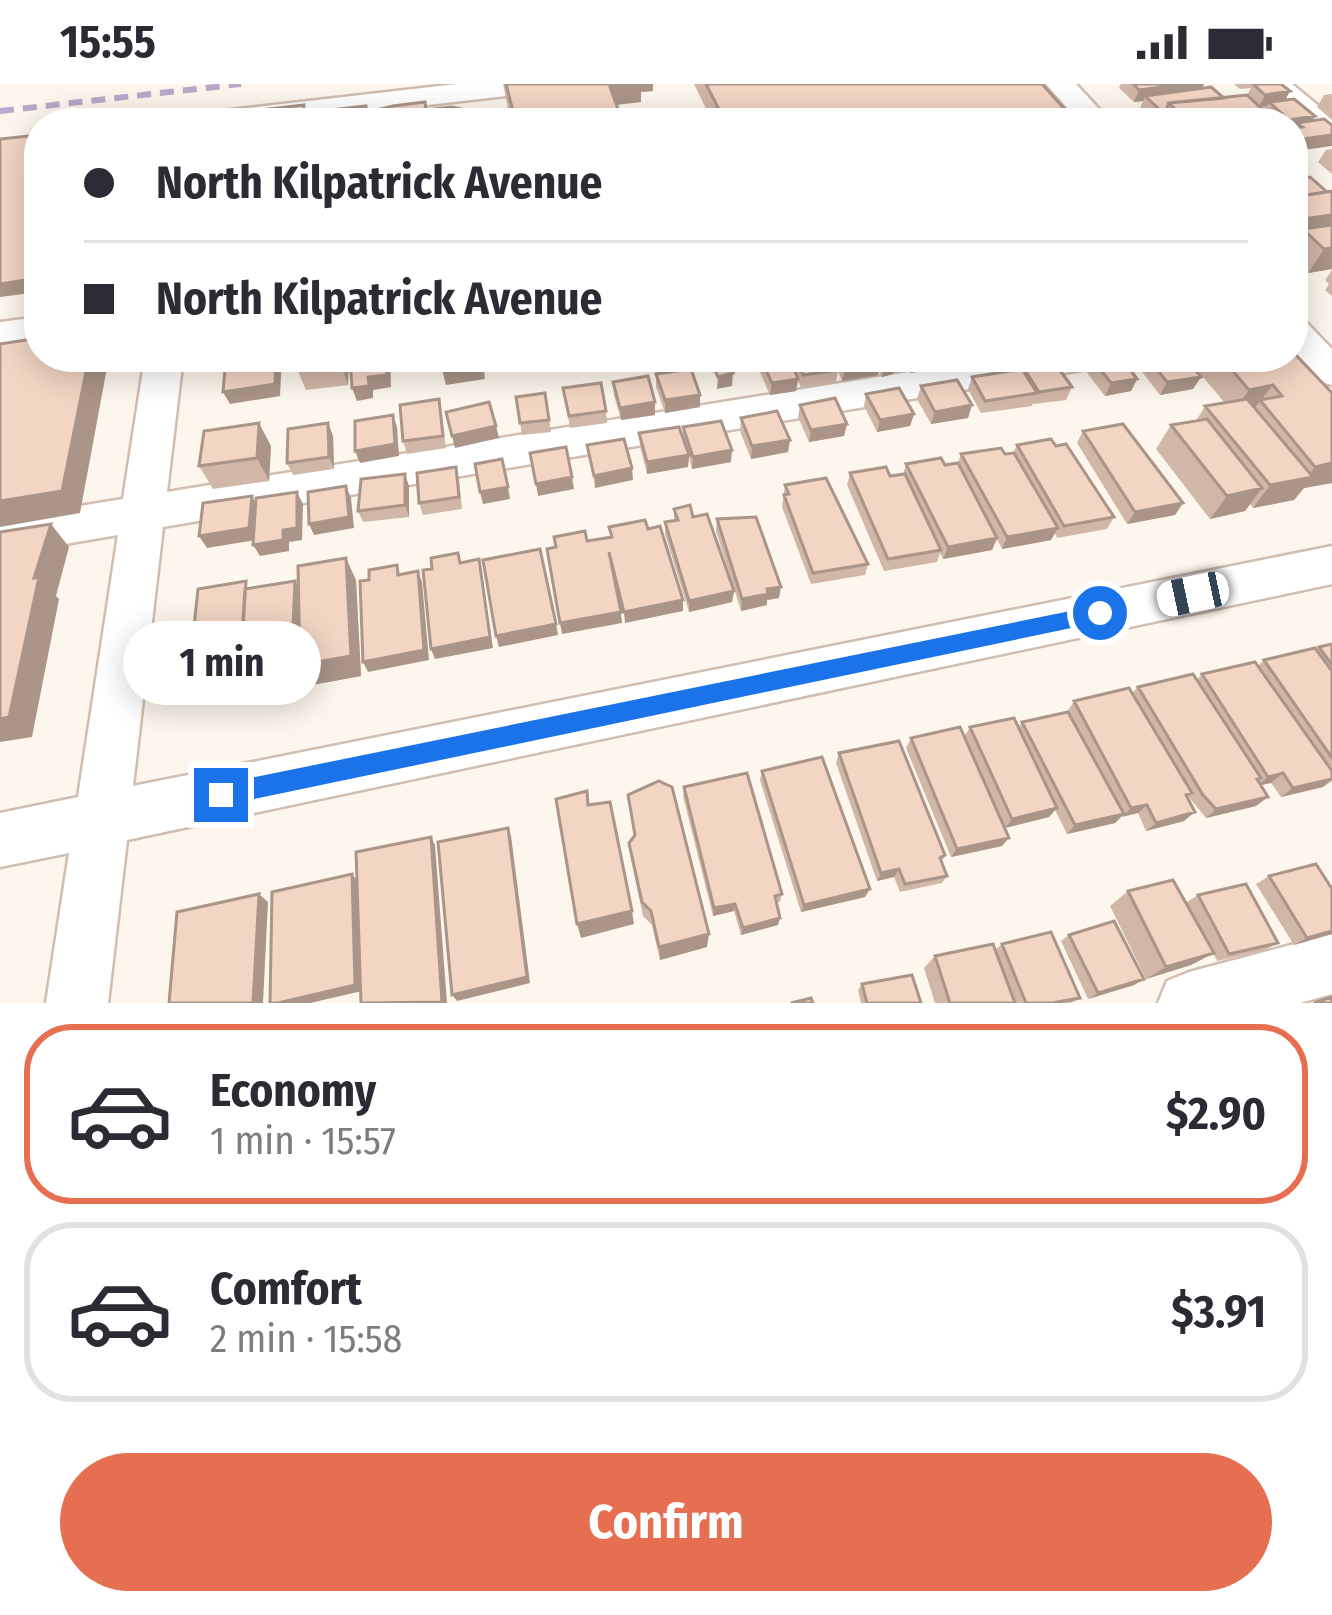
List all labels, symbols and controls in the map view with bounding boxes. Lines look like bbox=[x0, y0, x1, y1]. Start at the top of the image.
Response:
text: 15:55 bbox=[60, 15, 156, 69]
text: North Kilpatrick Avenue bbox=[156, 156, 602, 210]
text: North Kilpatrick Avenue bbox=[156, 272, 602, 326]
car bbox=[1154, 569, 1232, 619]
route start bbox=[1073, 586, 1127, 640]
callout: 1 min bbox=[122, 621, 320, 705]
text: 1 min bbox=[180, 640, 264, 686]
route end bbox=[194, 768, 248, 822]
icon: car bbox=[66, 1060, 174, 1168]
text: Economy bbox=[210, 1064, 376, 1118]
text: $2.90 bbox=[1166, 1087, 1266, 1141]
text: 1 min · 15:57 bbox=[210, 1118, 396, 1164]
icon: car bbox=[66, 1258, 174, 1366]
text: Comfort bbox=[210, 1262, 362, 1316]
text: $3.91 bbox=[1171, 1285, 1266, 1339]
text: 2 min · 15:58 bbox=[210, 1316, 402, 1362]
button: Confirm bbox=[60, 1453, 1272, 1591]

